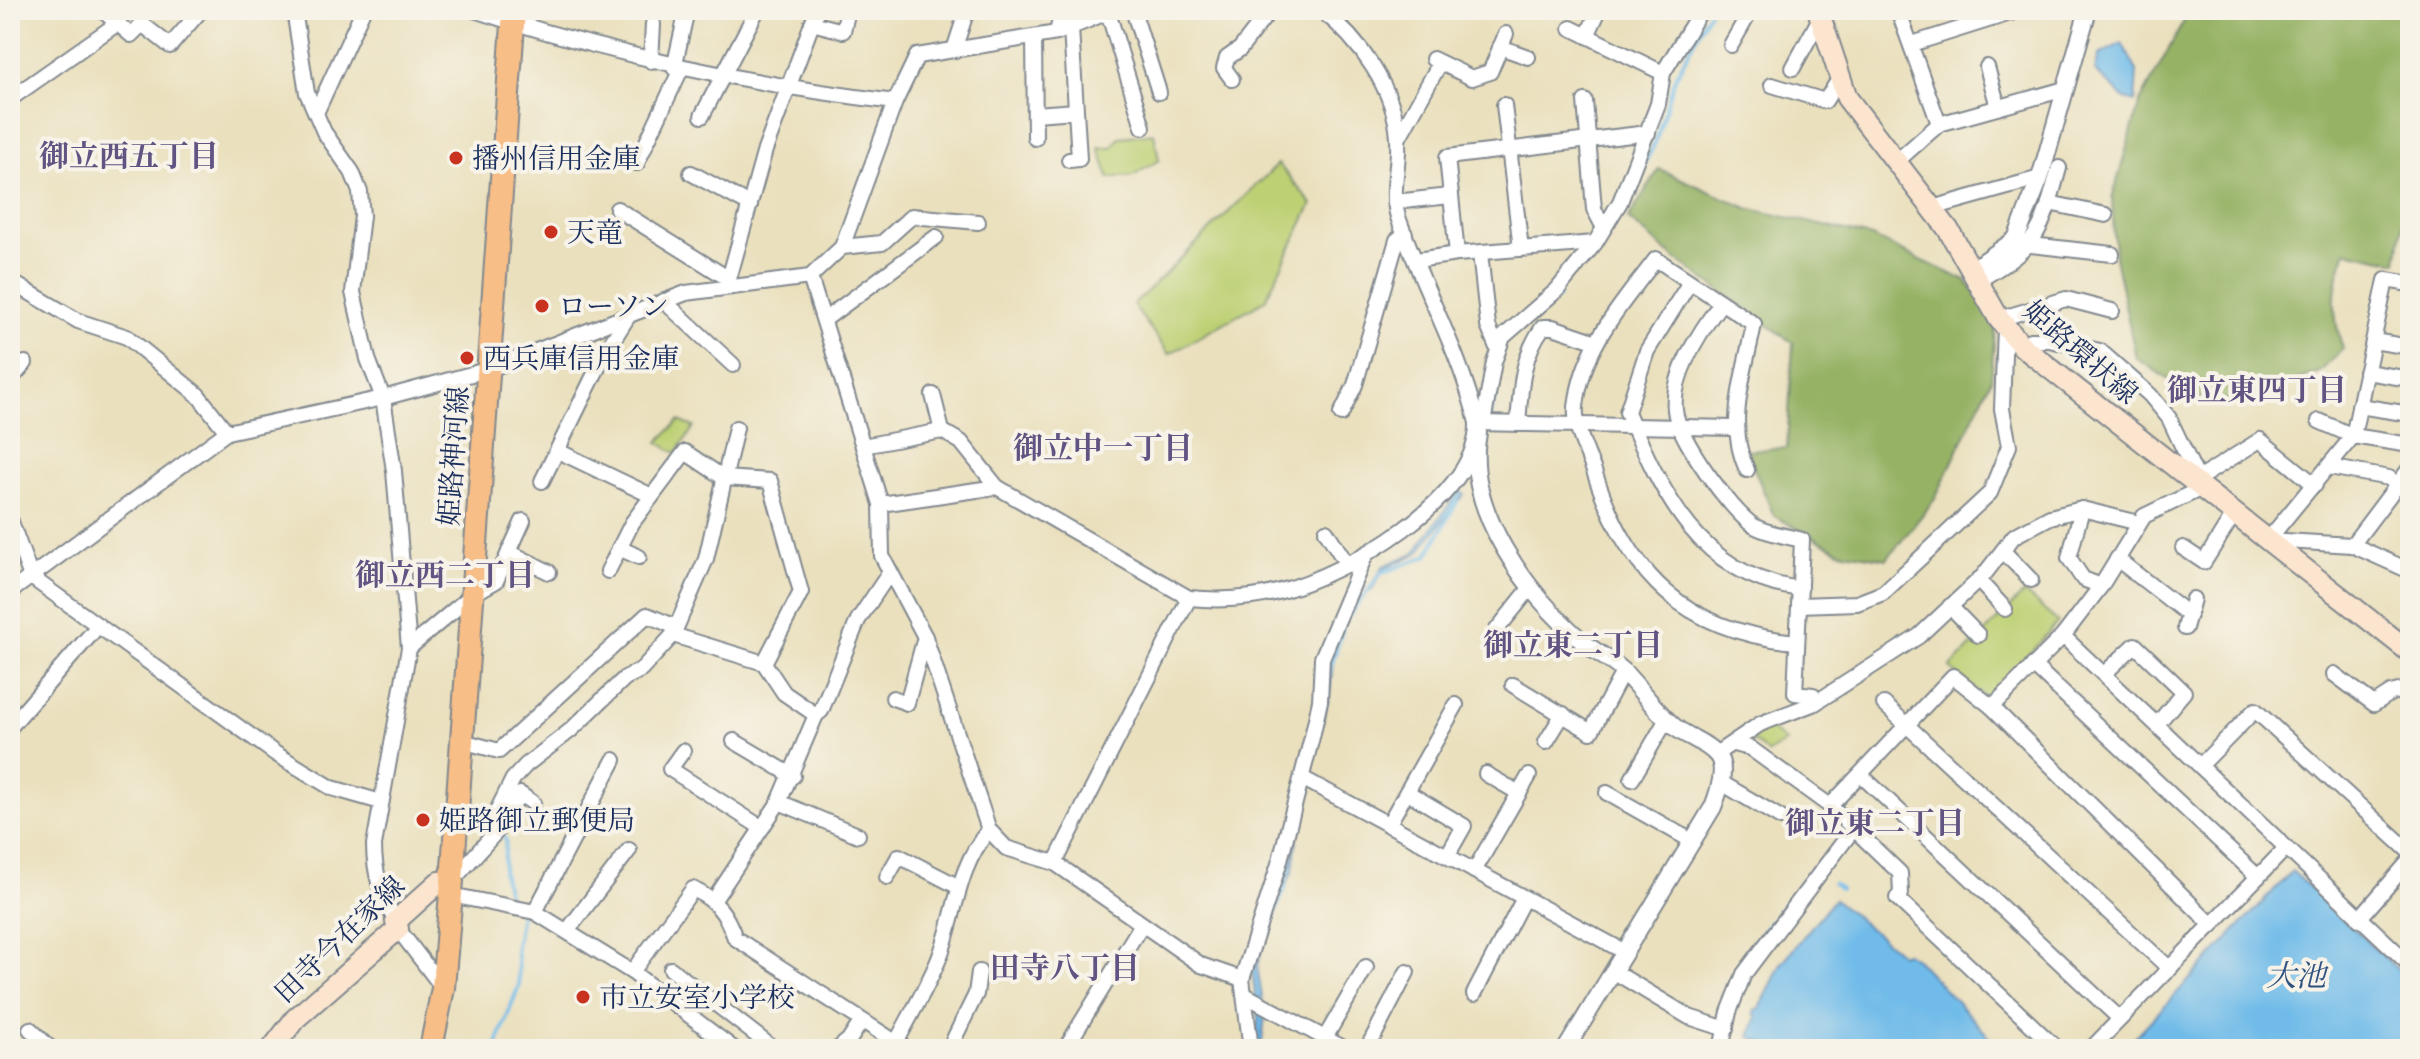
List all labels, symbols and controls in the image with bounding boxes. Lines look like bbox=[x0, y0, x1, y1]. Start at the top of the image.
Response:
district label: 御立西五丁目 bbox=[39, 136, 219, 177]
place label: 播州信用金庫 bbox=[472, 140, 640, 178]
marker: 播州信用金庫 bbox=[447, 149, 465, 167]
place label: 天竜 bbox=[567, 214, 623, 252]
marker: 天竜 bbox=[542, 223, 560, 241]
place label: ローソン bbox=[558, 288, 669, 326]
street label: 姫路環状線 bbox=[2015, 292, 2146, 413]
marker: ローソン bbox=[533, 297, 551, 315]
place label: 西兵庫信用金庫 bbox=[483, 340, 679, 378]
marker: 西兵庫信用金庫 bbox=[458, 349, 476, 367]
district label: 御立東四丁目 bbox=[2167, 370, 2347, 411]
street label: 姫路神河線 bbox=[430, 385, 478, 527]
district label: 御立中一丁目 bbox=[1013, 428, 1193, 469]
district label: 御立西二丁目 bbox=[355, 555, 535, 596]
district label: 御立東二丁目 bbox=[1483, 625, 1663, 666]
place label: 姫路御立郵便局 bbox=[439, 802, 635, 840]
district label: 御立東二丁目 bbox=[1785, 803, 1965, 844]
marker: 姫路御立郵便局 bbox=[414, 811, 432, 829]
street label: 田寺今在家線 bbox=[266, 868, 413, 1012]
district label: 田寺八丁目 bbox=[990, 948, 1140, 989]
water label: 大池 bbox=[2266, 956, 2329, 997]
place label: 市立安室小学校 bbox=[599, 979, 795, 1017]
marker: 市立安室小学校 bbox=[574, 988, 592, 1006]

